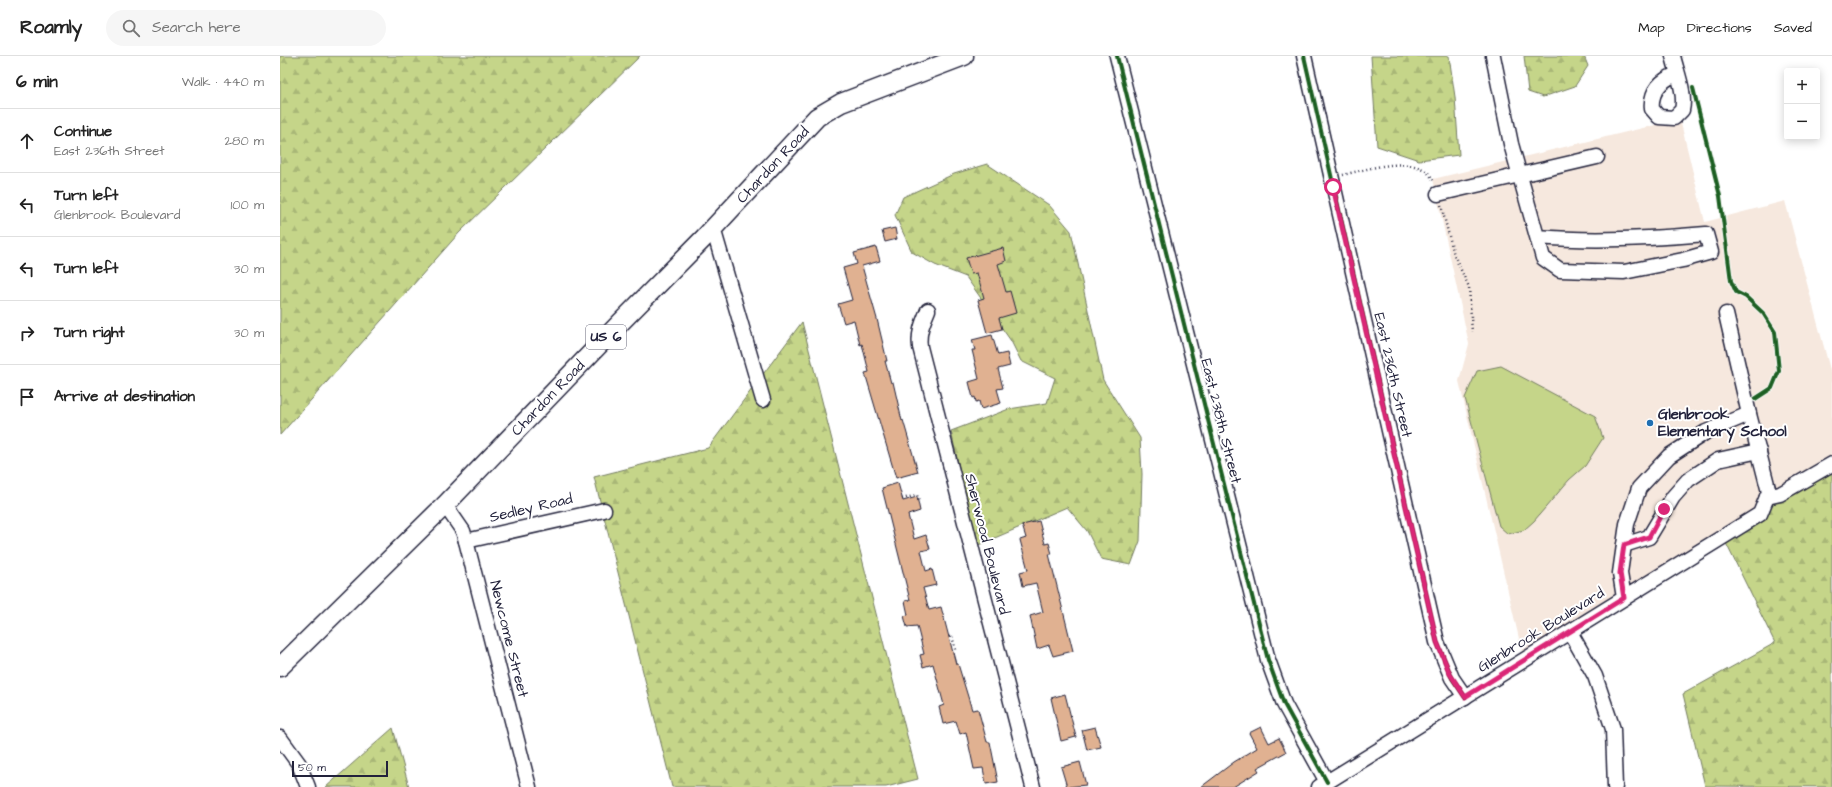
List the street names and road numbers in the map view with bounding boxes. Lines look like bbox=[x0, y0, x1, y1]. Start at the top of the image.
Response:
street label: Chardon Road bbox=[732, 122, 814, 208]
street label: East 236th Street bbox=[1368, 311, 1418, 439]
road number: US 6 bbox=[586, 325, 626, 349]
street label: Chardon Road bbox=[506, 355, 590, 441]
street label: East 238th Street bbox=[1195, 356, 1247, 486]
street label: Sherwood Boulevard bbox=[959, 471, 1015, 617]
street label: Sedley Road bbox=[487, 488, 575, 529]
street label: Newcome Street bbox=[484, 578, 534, 700]
street label: Glenbrook Boulevard bbox=[1474, 582, 1609, 678]

